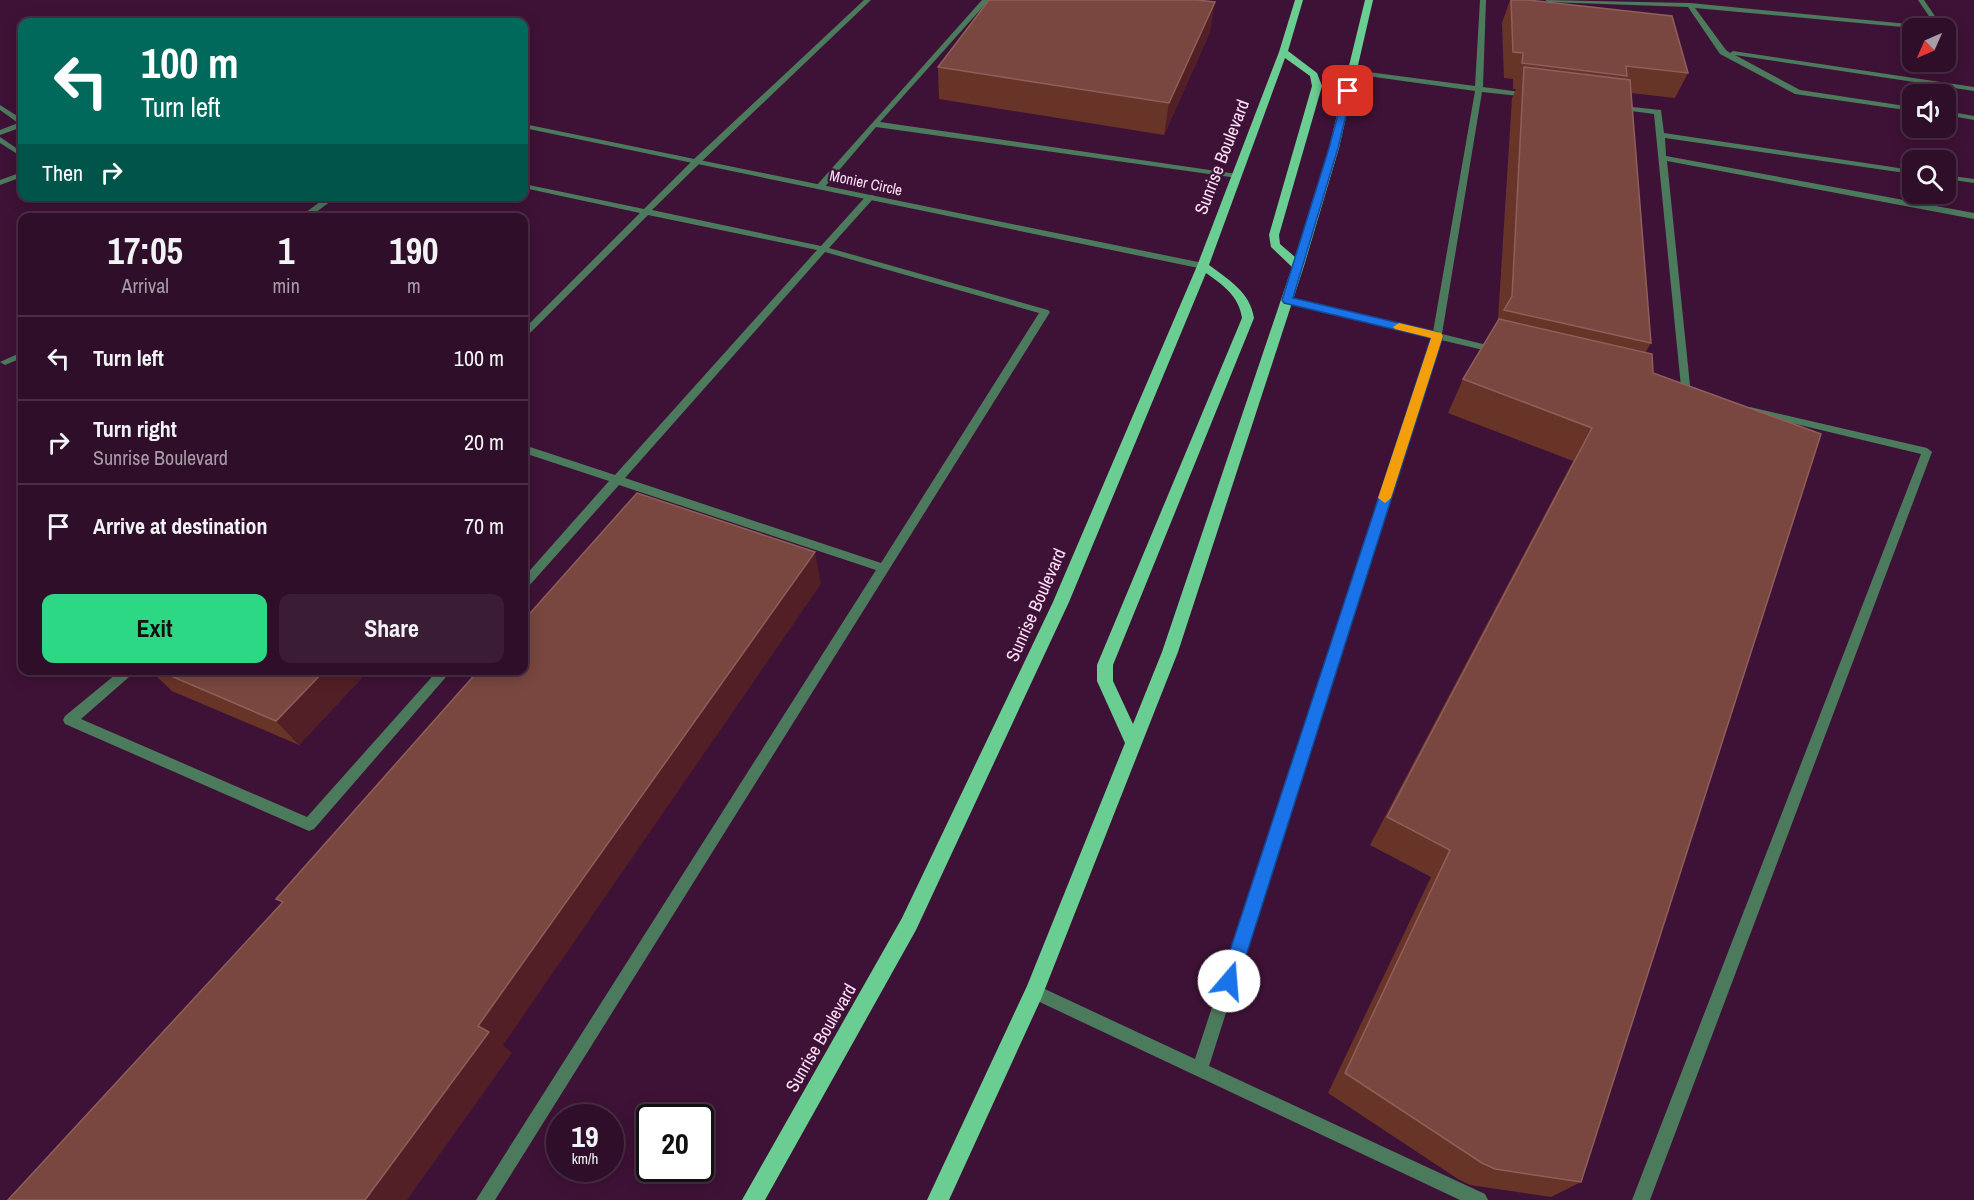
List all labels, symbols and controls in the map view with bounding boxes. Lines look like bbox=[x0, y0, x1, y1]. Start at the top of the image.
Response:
north arrow bbox=[1902, 18, 1956, 72]
map controls bbox=[1902, 18, 1956, 204]
text: 100 m bbox=[141, 35, 239, 91]
icon: left bbox=[42, 42, 120, 120]
pin bbox=[1322, 65, 1373, 116]
icon: arrive bbox=[1331, 74, 1364, 107]
button: sound bbox=[1902, 84, 1956, 138]
text: Turn left bbox=[141, 89, 220, 125]
street label: Sunrise Boulevard bbox=[1188, 96, 1255, 218]
button: search bbox=[1902, 150, 1956, 204]
icon: right bbox=[95, 156, 128, 189]
text: Then bbox=[42, 158, 83, 188]
street label: Monier Circle bbox=[828, 165, 905, 200]
text: 17:05 bbox=[107, 227, 183, 275]
text: 1 bbox=[278, 227, 294, 275]
text: 190 bbox=[389, 227, 439, 275]
text: Arrival bbox=[122, 272, 169, 299]
text: min bbox=[272, 272, 300, 299]
text: m bbox=[407, 272, 421, 299]
icon: left bbox=[42, 342, 75, 375]
text: Turn left bbox=[93, 343, 164, 373]
text: 100 m bbox=[454, 343, 504, 373]
text: Turn right bbox=[93, 414, 177, 444]
icon: right bbox=[42, 426, 75, 459]
text: 20 m bbox=[464, 427, 504, 457]
text: Sunrise Boulevard bbox=[93, 444, 228, 471]
icon: arrive bbox=[42, 510, 75, 543]
text: Arrive at destination bbox=[93, 511, 267, 541]
text: 70 m bbox=[464, 511, 504, 541]
street label: Sunrise Boulevard bbox=[999, 544, 1072, 665]
button: Exit bbox=[42, 594, 267, 663]
button: Share bbox=[279, 594, 504, 663]
position arrow bbox=[1197, 949, 1261, 1013]
street label: Sunrise Boulevard bbox=[779, 979, 862, 1097]
speed limit sign: 20 bbox=[636, 1104, 714, 1182]
text: 19 bbox=[571, 1116, 599, 1156]
text: km/h bbox=[572, 1148, 598, 1169]

